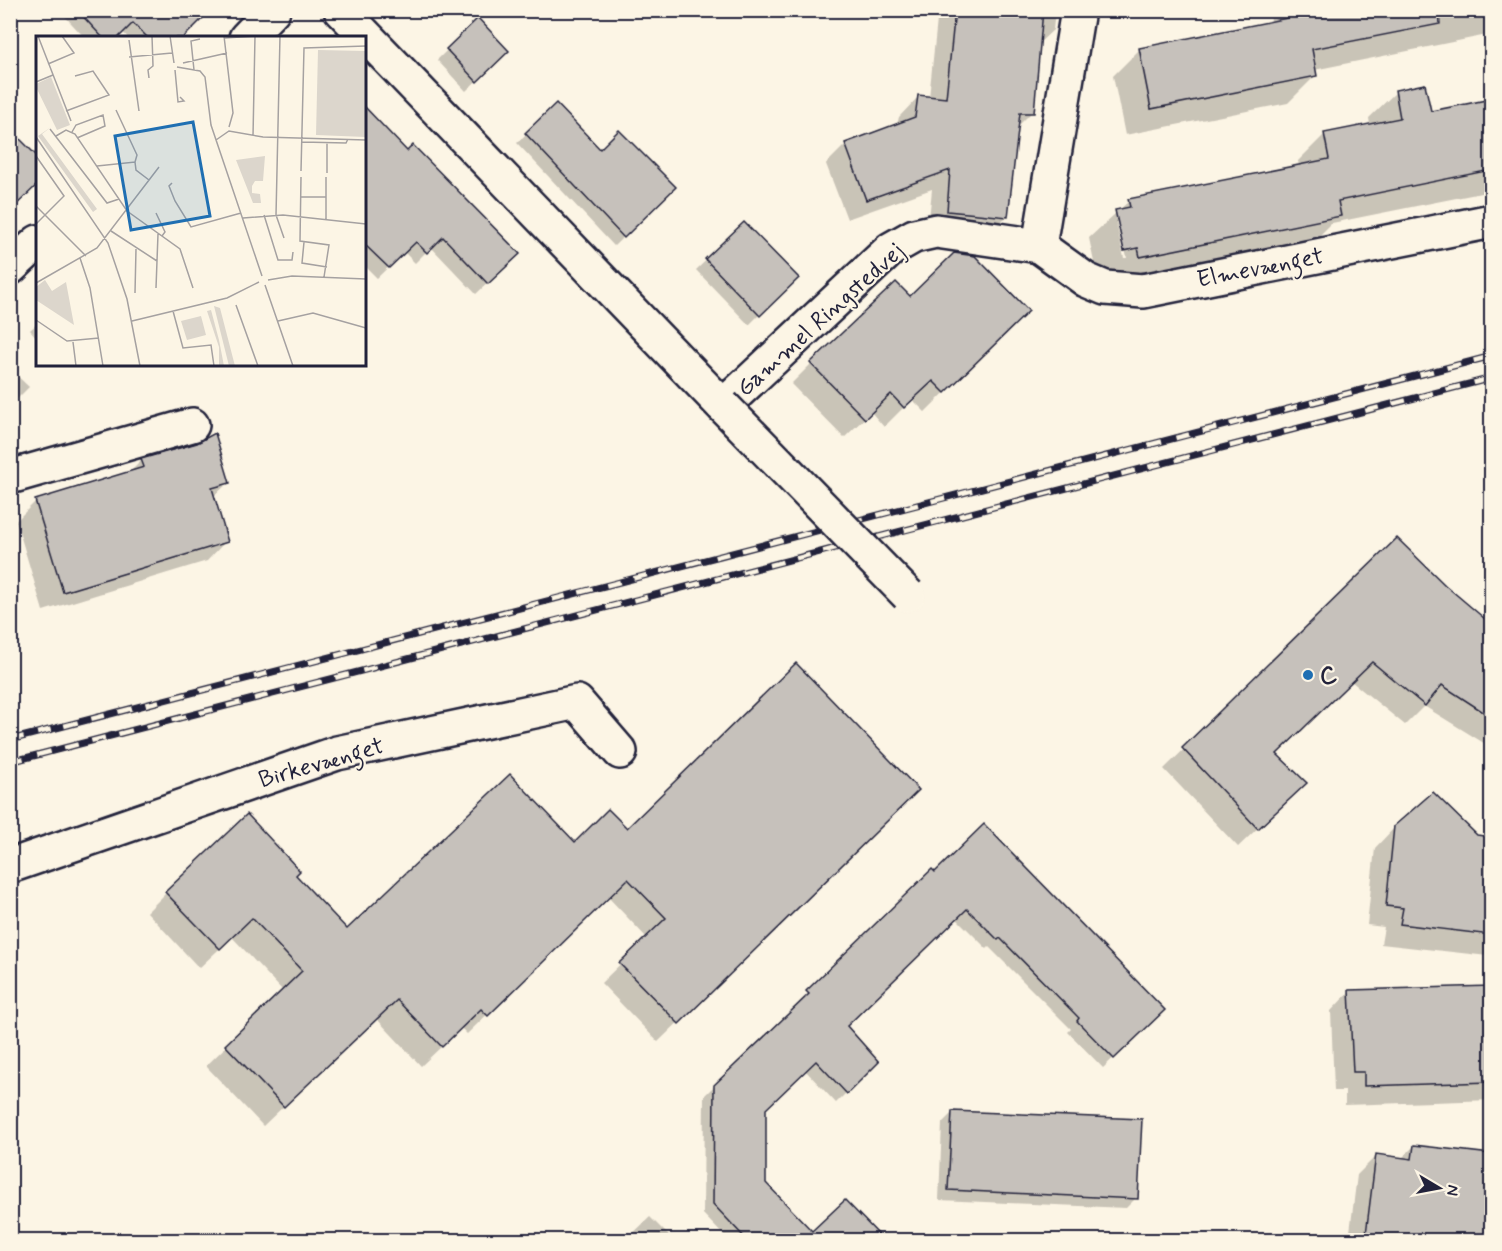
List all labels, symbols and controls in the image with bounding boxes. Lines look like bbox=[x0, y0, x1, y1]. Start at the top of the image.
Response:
inset map bbox=[36, 36, 366, 366]
street label: Gammel Ringstedvej bbox=[730, 236, 912, 404]
street label: Elmevænget bbox=[1194, 241, 1327, 299]
place label: C bbox=[1320, 661, 1338, 692]
marker: C bbox=[1301, 668, 1315, 682]
street label: Birkevænget bbox=[255, 731, 389, 799]
north arrow bbox=[1409, 1158, 1469, 1218]
text: N bbox=[1441, 1183, 1464, 1197]

